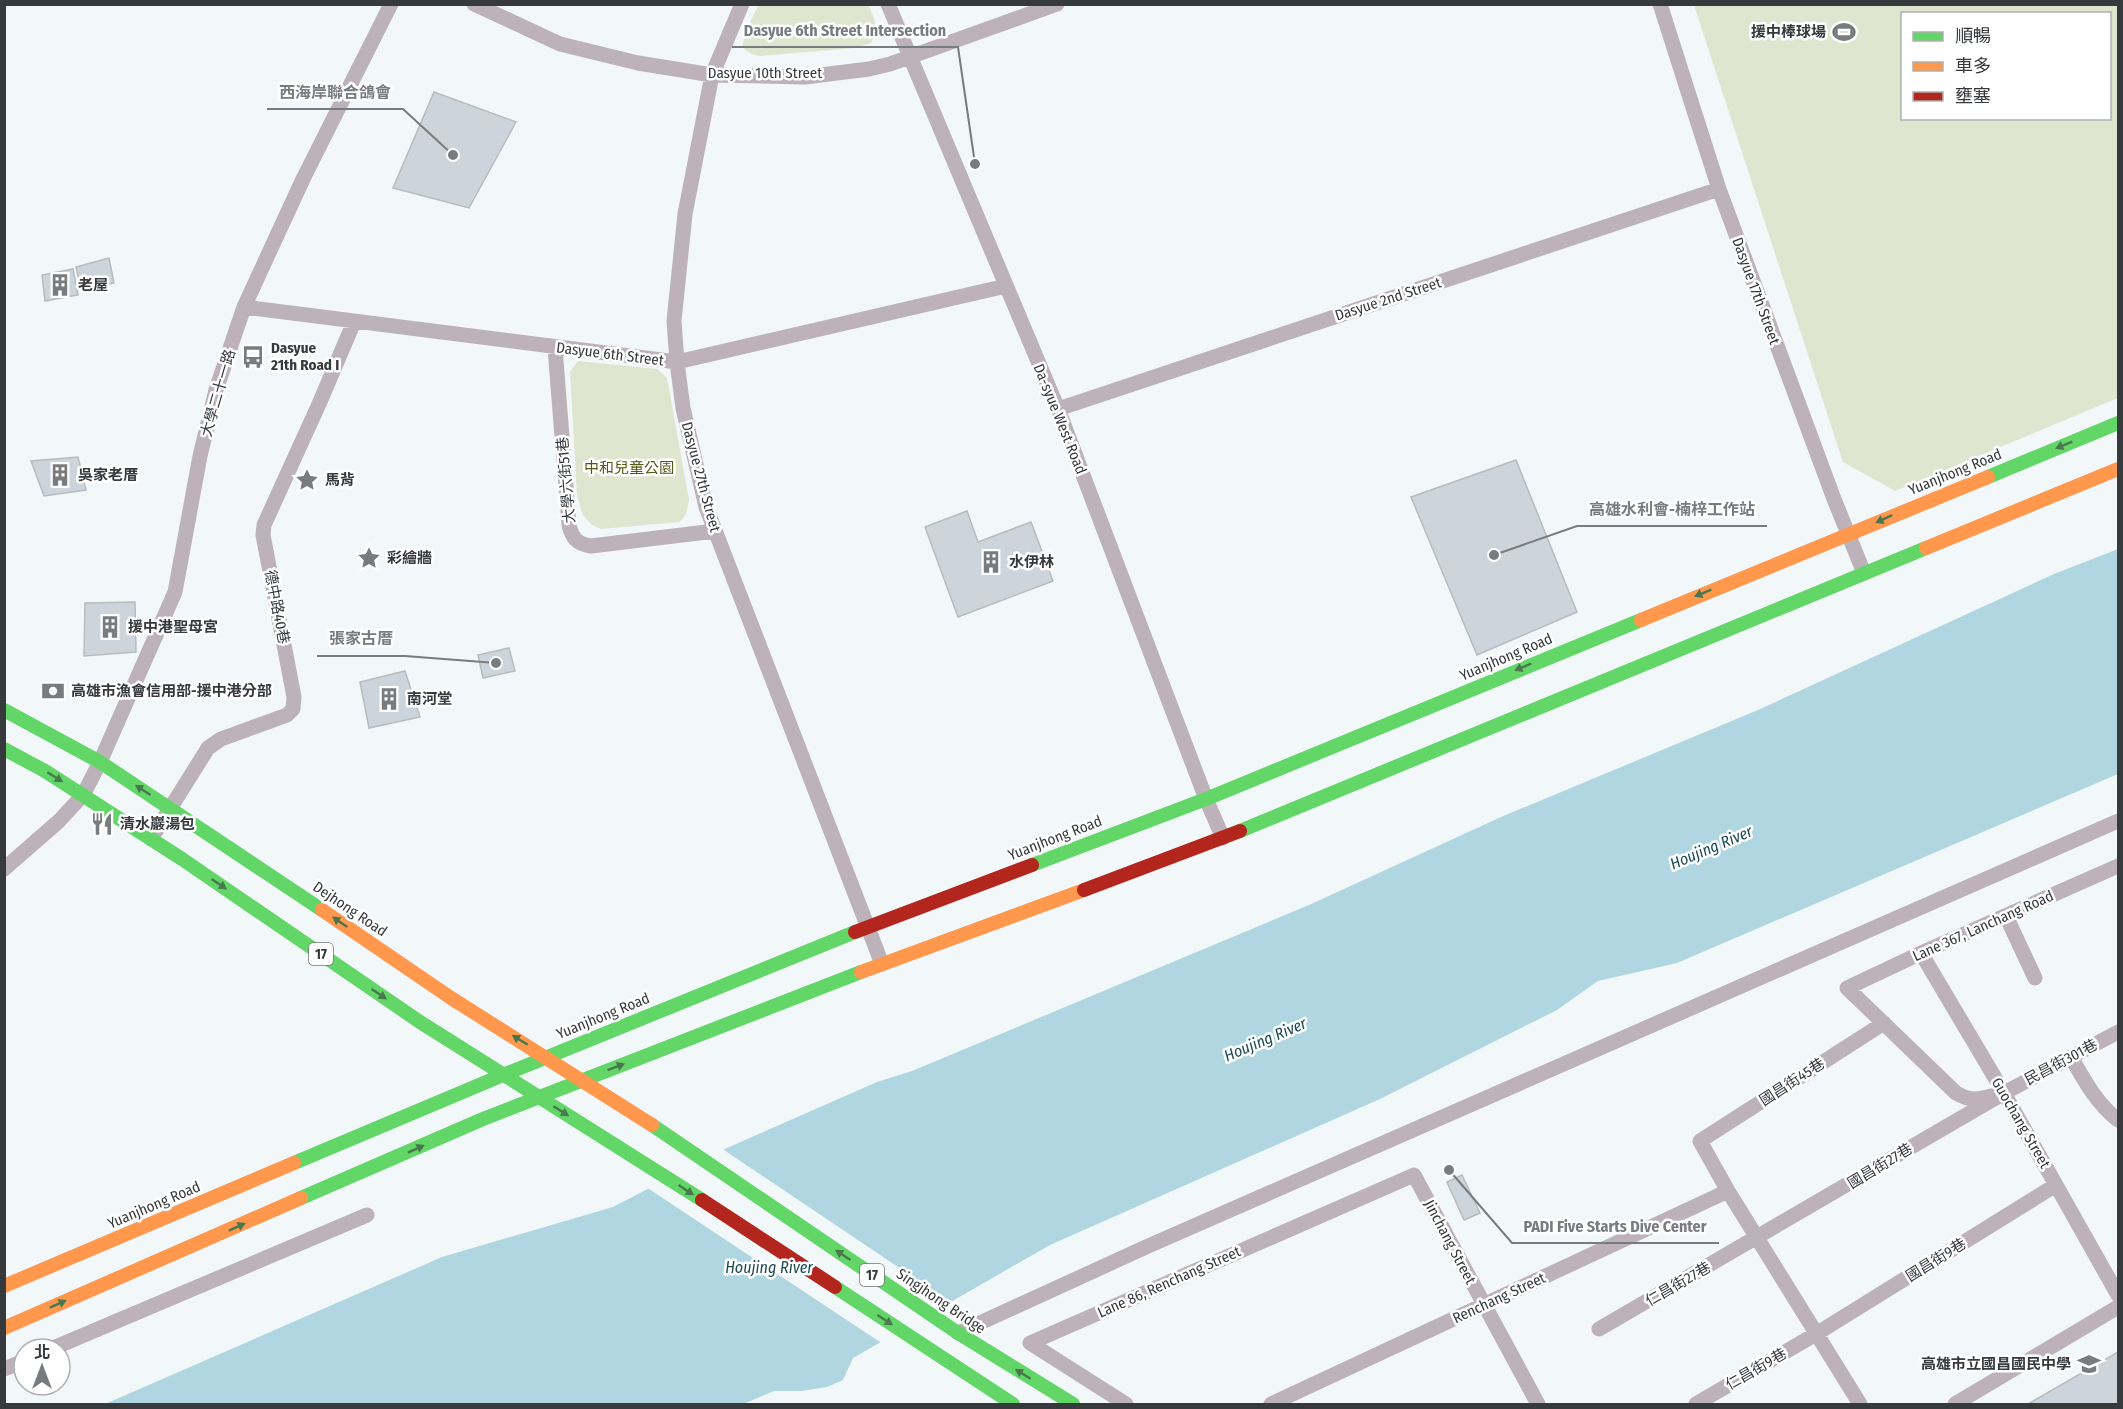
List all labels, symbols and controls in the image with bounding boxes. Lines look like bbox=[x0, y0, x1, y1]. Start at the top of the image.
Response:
legend bbox=[1901, 12, 2111, 120]
callout: Dasyue 6th Street Intersection bbox=[732, 13, 958, 47]
sports icon: 援中棒球場 bbox=[1831, 19, 1857, 45]
text: Dasyue 6th Street Intersection bbox=[744, 21, 946, 40]
place label: 援中棒球場 bbox=[1751, 23, 1826, 41]
text: 順暢 bbox=[1955, 25, 1991, 47]
text: 車多 bbox=[1955, 55, 1991, 77]
street label: Dasyue 10th Street bbox=[708, 64, 822, 82]
callout: 西海岸聯合鴿會 bbox=[267, 75, 403, 109]
text: 西海岸聯合鴿會 bbox=[279, 83, 391, 102]
text: 壅塞 bbox=[1955, 85, 1991, 107]
street label: Dasyue 17th Street bbox=[1728, 235, 1784, 347]
building icon: 老屋 bbox=[47, 272, 73, 298]
street label: Dasyue 2nd Street bbox=[1333, 273, 1443, 325]
place label: 老屋 bbox=[78, 276, 108, 294]
street label: Dasyue 6th Street bbox=[555, 338, 665, 370]
place label: Dasyue 21th Road I bbox=[270, 339, 339, 374]
bus stop icon: Dasyue 21th Road I bbox=[240, 344, 266, 370]
street label: 大學二十一路 bbox=[197, 347, 239, 439]
street label: Da-syue West Road bbox=[1030, 361, 1090, 477]
street label: Dasyue 27th Street bbox=[678, 420, 724, 534]
street label: 大學六街51巷 bbox=[553, 436, 579, 524]
one-way arrow bbox=[2055, 440, 2073, 450]
street label: Yuanjhong Road bbox=[1906, 445, 2004, 499]
park label: 中和兒童公園 bbox=[584, 459, 674, 477]
building icon: 吳家老厝 bbox=[47, 462, 73, 488]
place label: 吳家老厝 bbox=[78, 466, 138, 484]
place icon: 馬背 bbox=[294, 467, 320, 493]
place label: 馬背 bbox=[325, 471, 355, 489]
callout: 高雄水利會-楠梓工作站 bbox=[1577, 492, 1767, 526]
text: 高雄水利會-楠梓工作站 bbox=[1589, 500, 1755, 519]
one-way arrow bbox=[1875, 514, 1892, 523]
place icon: 彩繪牆 bbox=[356, 545, 382, 571]
place label: 彩繪牆 bbox=[387, 549, 432, 567]
building icon: 水伊林 bbox=[978, 549, 1004, 575]
place label: 水伊林 bbox=[1009, 553, 1054, 571]
street label: 德中路40巷 bbox=[261, 568, 293, 646]
one-way arrow bbox=[1694, 588, 1712, 598]
building icon: 援中港聖母宮 bbox=[97, 614, 123, 640]
place label: 援中港聖母宮 bbox=[128, 618, 218, 636]
callout: 張家古厝 bbox=[317, 622, 405, 656]
text: 張家古厝 bbox=[329, 629, 393, 648]
street label: Yuanjhong Road bbox=[1457, 629, 1555, 685]
one-way arrow bbox=[1514, 662, 1532, 672]
bank icon: 高雄市漁會信用部-援中港分部 bbox=[40, 678, 66, 704]
place label: 高雄市漁會信用部-援中港分部 bbox=[71, 682, 272, 700]
building icon: 南河堂 bbox=[376, 686, 402, 712]
place label: 南河堂 bbox=[407, 690, 452, 708]
one-way arrow bbox=[47, 772, 63, 783]
one-way arrow bbox=[135, 784, 151, 795]
restaurant icon: 清水巖湯包 bbox=[89, 811, 115, 837]
street label: Yuanjhong Road bbox=[1006, 812, 1104, 864]
place label: 清水巖湯包 bbox=[120, 815, 195, 833]
water label: Houjing River bbox=[1667, 821, 1756, 873]
one-way arrow bbox=[210, 878, 226, 890]
street label: Dejhong Road bbox=[310, 878, 390, 940]
street label: Lane 367, Lanchang Road bbox=[1910, 887, 2056, 965]
one-way arrow bbox=[332, 916, 348, 928]
road number: 17 bbox=[309, 943, 333, 965]
one-way arrow bbox=[371, 988, 387, 1000]
street label: Yuanjhong Road bbox=[554, 989, 652, 1043]
water label: Houjing River bbox=[1221, 1013, 1310, 1065]
one-way arrow bbox=[512, 1035, 528, 1046]
street label: 民昌街301巷 bbox=[2021, 1035, 2101, 1089]
street label: 國昌街45巷 bbox=[1756, 1054, 1828, 1110]
one-way arrow bbox=[607, 1062, 625, 1072]
street label: Guochang Street bbox=[1988, 1075, 2054, 1171]
one-way arrow bbox=[553, 1106, 569, 1117]
street label: 國昌街27巷 bbox=[1844, 1140, 1916, 1192]
one-way arrow bbox=[407, 1144, 424, 1153]
street label: Yuanjhong Road bbox=[105, 1177, 203, 1233]
one-way arrow bbox=[678, 1184, 694, 1196]
street label: Jinchang Street bbox=[1420, 1197, 1480, 1287]
callout: PADI Five Starts Dive Center bbox=[1512, 1209, 1719, 1243]
text: PADI Five Starts Dive Center bbox=[1523, 1217, 1707, 1236]
one-way arrow bbox=[228, 1221, 246, 1231]
street label: 國昌街9巷 bbox=[1903, 1235, 1969, 1285]
street label: Lane 86, Renchang Street bbox=[1095, 1242, 1243, 1322]
one-way arrow bbox=[835, 1249, 851, 1261]
water label: Houjing River bbox=[725, 1258, 813, 1277]
street label: 仁昌街27巷 bbox=[1642, 1258, 1714, 1310]
road number: 17 bbox=[860, 1264, 884, 1286]
street label: Singjhong Bridge bbox=[893, 1265, 989, 1337]
street label: Renchang Street bbox=[1450, 1269, 1548, 1327]
one-way arrow bbox=[50, 1300, 67, 1309]
one-way arrow bbox=[876, 1314, 892, 1326]
north arrow bbox=[12, 1337, 72, 1397]
text: 北 bbox=[34, 1343, 50, 1362]
street label: 仁昌街9巷 bbox=[1722, 1344, 1790, 1394]
school or university icon: 高雄市立國昌國民中學 bbox=[2076, 1351, 2102, 1377]
place label: 高雄市立國昌國民中學 bbox=[1921, 1355, 2071, 1373]
one-way arrow bbox=[1015, 1368, 1031, 1379]

